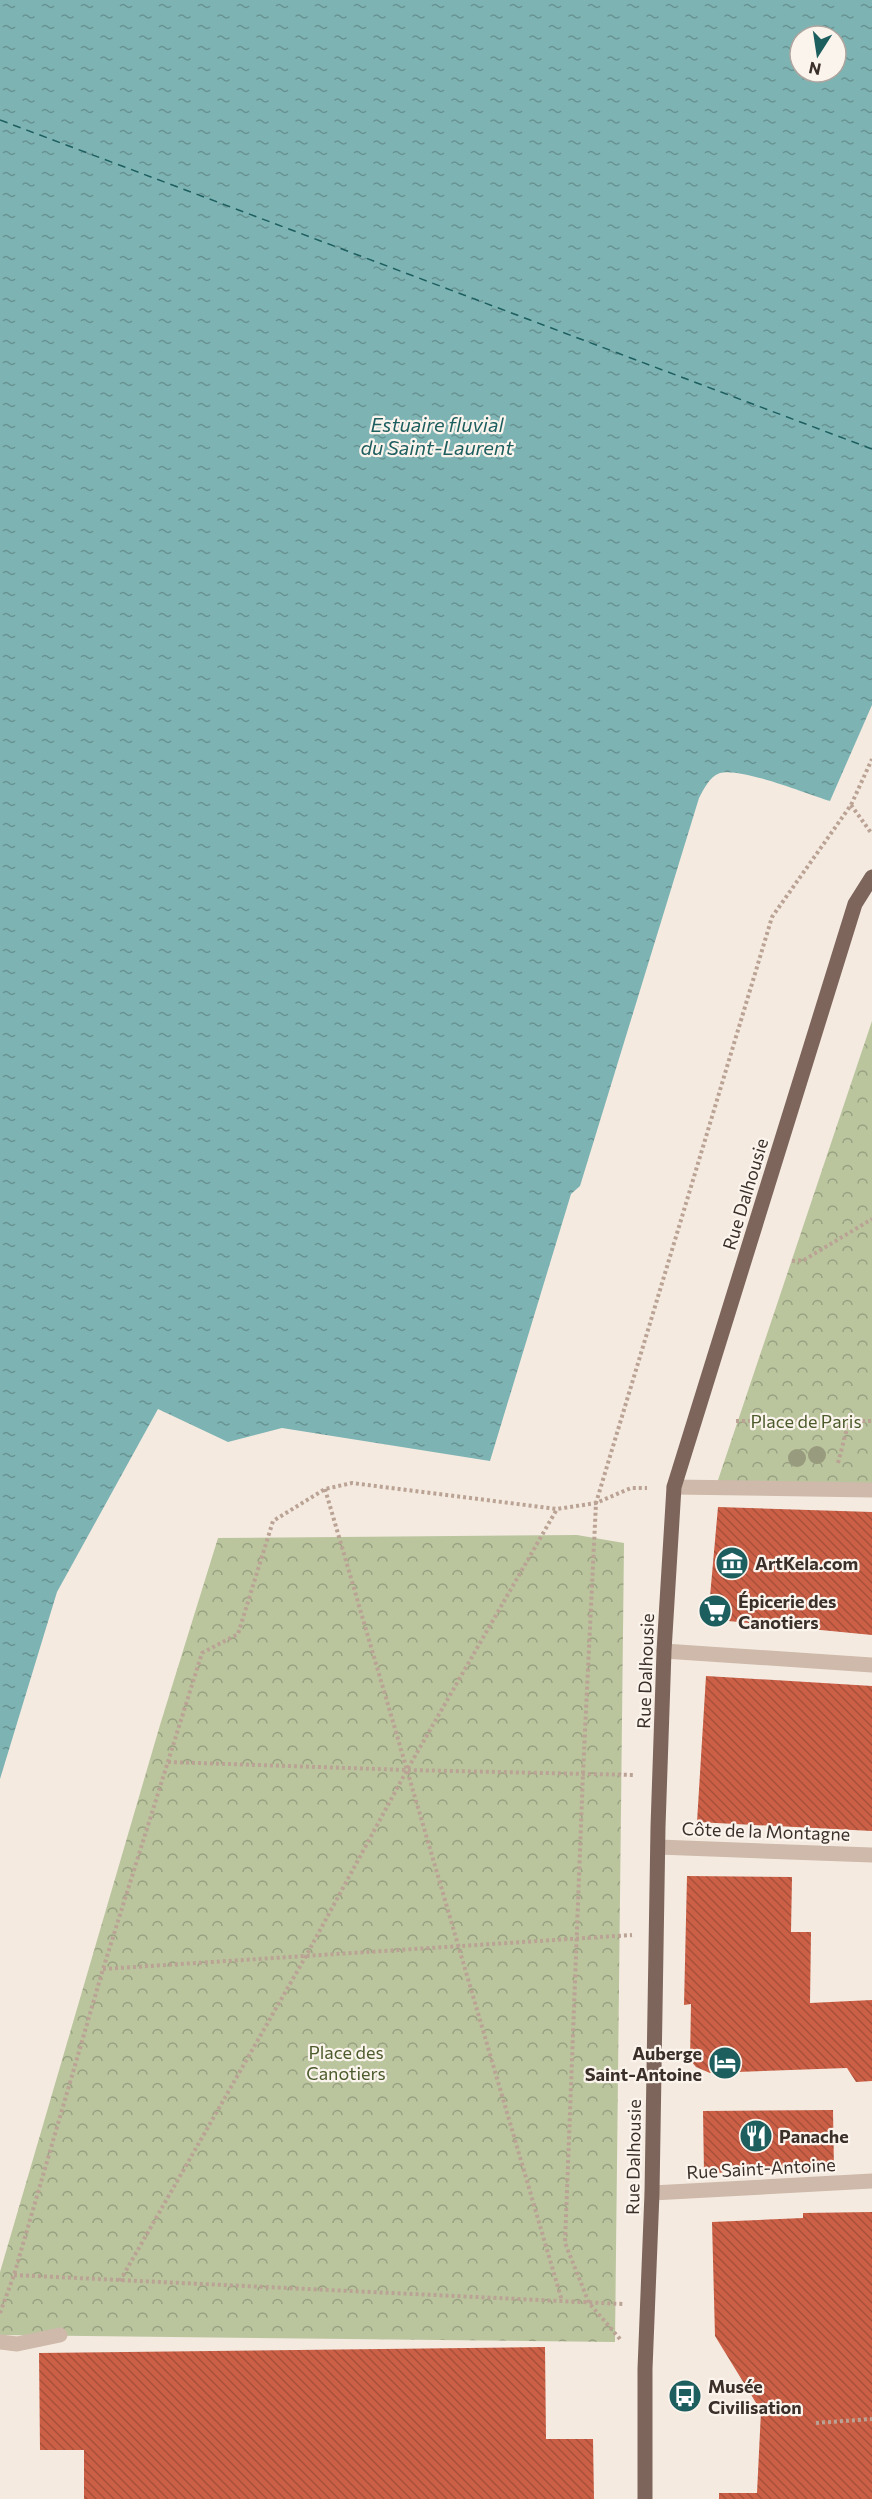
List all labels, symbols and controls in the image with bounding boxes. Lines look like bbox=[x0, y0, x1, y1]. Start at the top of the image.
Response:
north arrow bbox=[788, 24, 848, 84]
text: N bbox=[807, 59, 823, 80]
water label: Estuaire fluvial du Saint-Laurent bbox=[361, 412, 514, 459]
street label: Rue Dalhousie bbox=[718, 1135, 772, 1253]
park label: Place de Paris bbox=[750, 1410, 862, 1432]
museum icon: ArtKela.com bbox=[714, 1545, 750, 1581]
place label: ArtKela.com bbox=[755, 1552, 858, 1574]
place label: Épicerie des Canotiers bbox=[738, 1590, 836, 1633]
supermarket icon: Épicerie des Canotiers bbox=[697, 1593, 733, 1629]
street label: Rue Dalhousie bbox=[632, 1613, 658, 1729]
street label: Côte de la Montagne bbox=[681, 1817, 851, 1845]
park label: Place des Canotiers bbox=[306, 2041, 386, 2084]
place label: Auberge Saint-Antoine bbox=[585, 2042, 702, 2085]
hotel icon: Auberge Saint-Antoine bbox=[707, 2045, 743, 2081]
street label: Rue Dalhousie bbox=[621, 2099, 645, 2215]
restaurant icon: Panache bbox=[738, 2118, 774, 2154]
place label: Panache bbox=[779, 2125, 849, 2147]
street label: Rue Saint-Antoine bbox=[686, 2153, 836, 2183]
place label: Musée Civilisation bbox=[708, 2375, 802, 2418]
bus stop icon: Musée Civilisation bbox=[667, 2378, 703, 2414]

